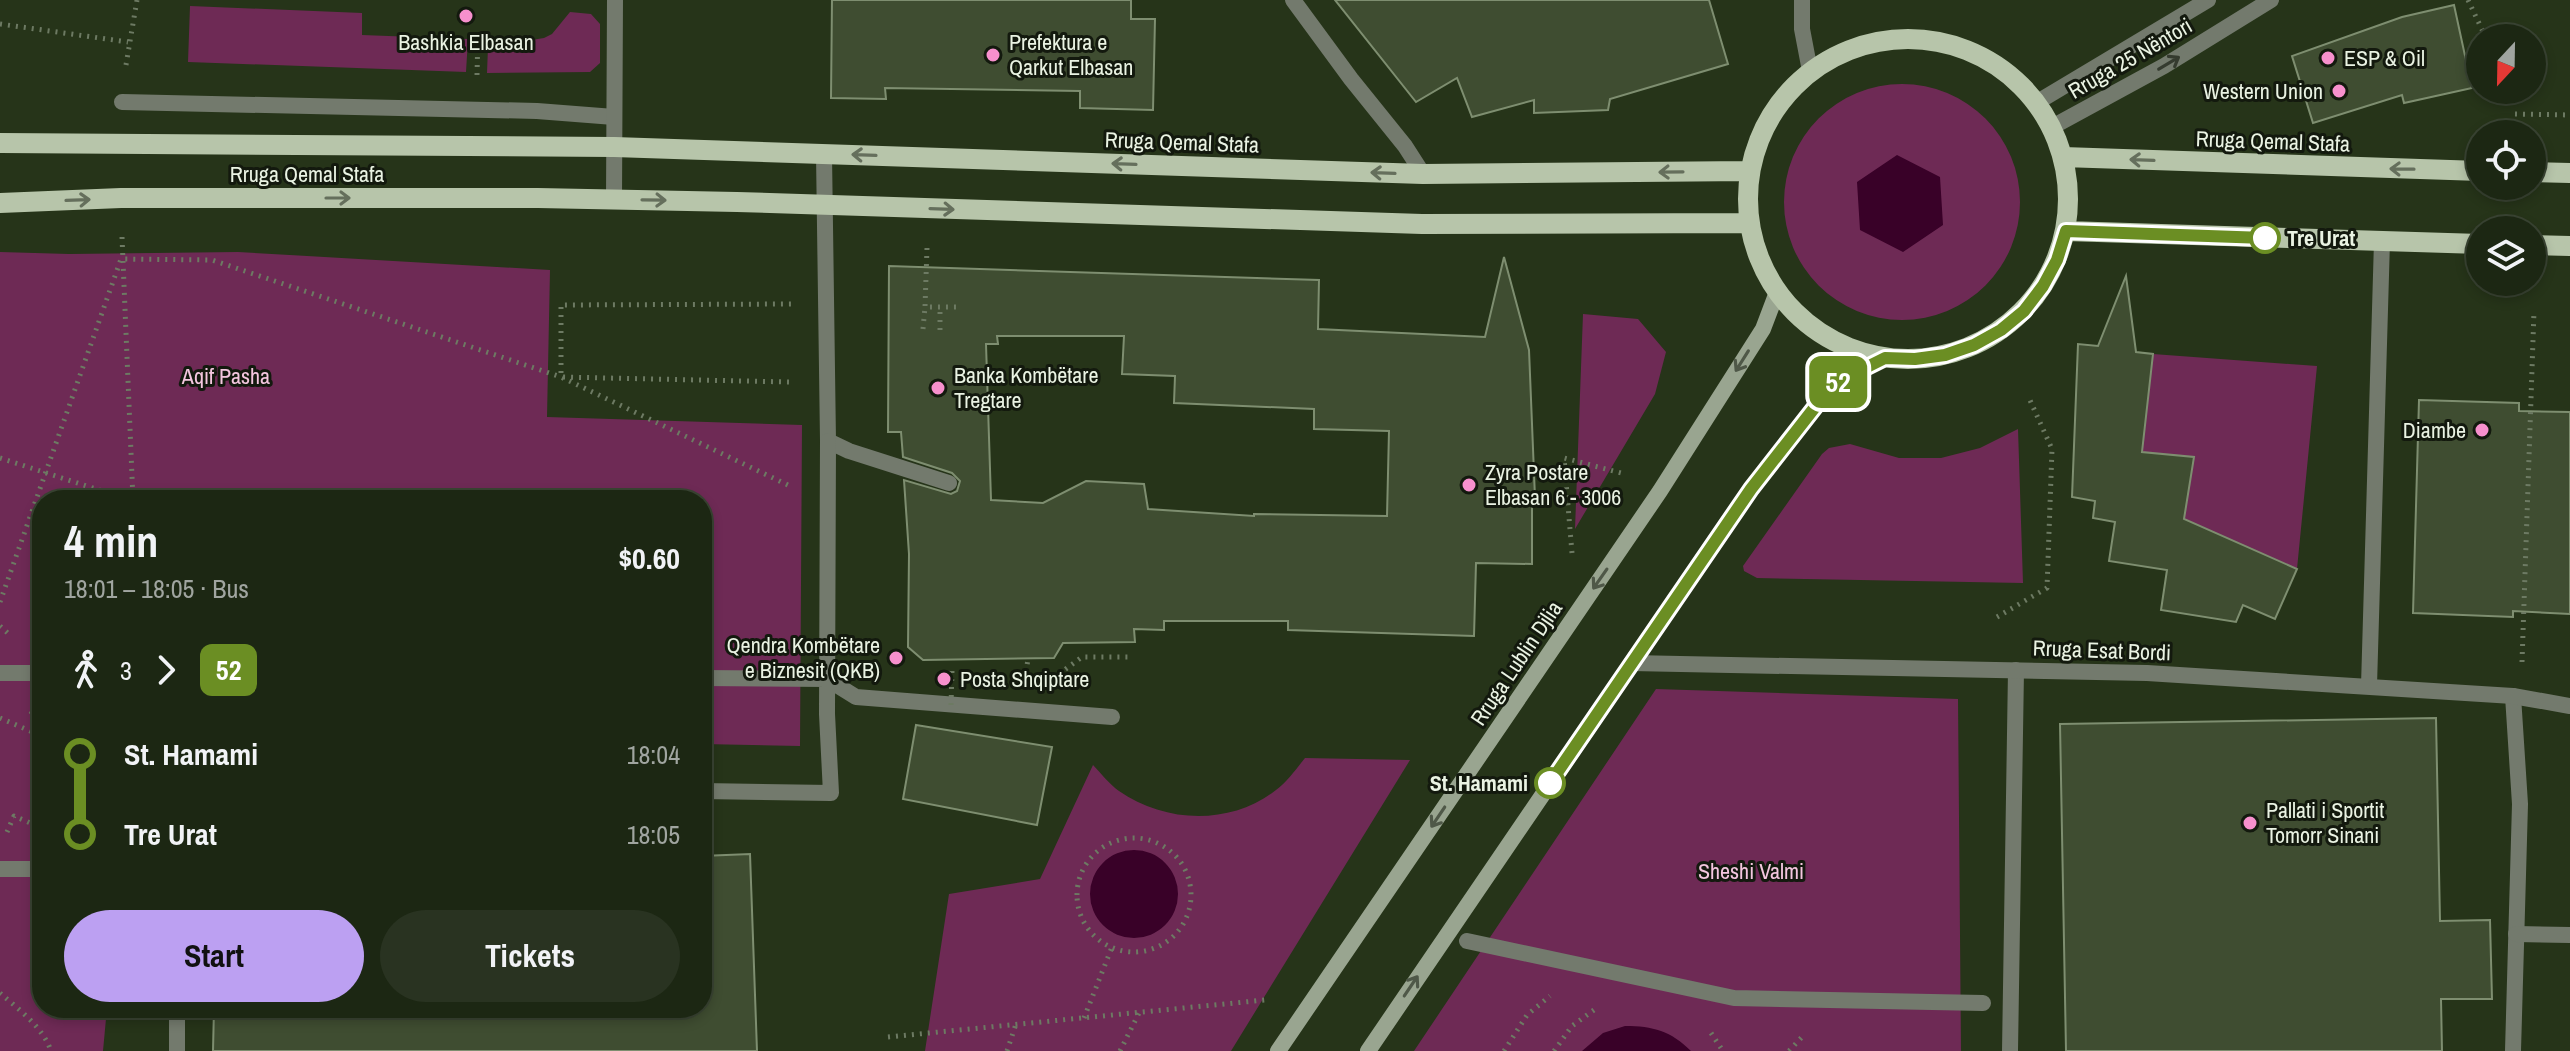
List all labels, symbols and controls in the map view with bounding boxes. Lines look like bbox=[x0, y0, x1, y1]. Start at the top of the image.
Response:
marker: Bashkia Elbasan bbox=[457, 7, 475, 25]
street label: Rruga 25 Nëntori bbox=[2063, 10, 2197, 106]
north arrow bbox=[2466, 24, 2546, 104]
map controls bbox=[2466, 24, 2546, 296]
place label: Bashkia Elbasan bbox=[398, 27, 534, 57]
place label: Prefektura e Qarkut Elbasan bbox=[1009, 27, 1133, 82]
place label: ESP & Oil bbox=[2344, 43, 2425, 73]
marker: Prefektura e Qarkut Elbasan bbox=[984, 46, 1002, 64]
marker: ESP & Oil bbox=[2319, 49, 2337, 67]
one-way arrow bbox=[2157, 54, 2180, 70]
place label: Western Union bbox=[2203, 76, 2323, 106]
marker: Western Union bbox=[2330, 82, 2348, 100]
button: locate bbox=[2466, 120, 2546, 200]
street label: Rruga Qemal Stafa bbox=[2195, 123, 2351, 159]
street label: Rruga Qemal Stafa bbox=[1104, 124, 1260, 160]
one-way arrow bbox=[851, 148, 878, 163]
one-way arrow bbox=[2129, 153, 2156, 168]
one-way arrow bbox=[1111, 156, 1138, 171]
street label: Rruga Qemal Stafa bbox=[230, 159, 384, 189]
one-way arrow bbox=[2389, 162, 2416, 177]
one-way arrow bbox=[1658, 164, 1685, 179]
one-way arrow bbox=[1370, 165, 1397, 180]
one-way arrow bbox=[324, 190, 351, 206]
one-way arrow bbox=[64, 192, 91, 207]
one-way arrow bbox=[640, 193, 667, 208]
one-way arrow bbox=[928, 202, 955, 217]
button: layers bbox=[2466, 216, 2546, 296]
marker: Tre Urat bbox=[2250, 223, 2280, 253]
place label: Tre Urat bbox=[2287, 223, 2355, 253]
one-way arrow bbox=[1734, 349, 1750, 372]
line badge: 52 bbox=[1802, 356, 1874, 408]
place label: Banka Kombëtare Tregtare bbox=[954, 360, 1098, 415]
park label: Aqif Pasha bbox=[181, 361, 270, 391]
text: 52 bbox=[1825, 363, 1851, 401]
marker: Banka Kombëtare Tregtare bbox=[929, 379, 947, 397]
place label: Diambe bbox=[2403, 415, 2466, 445]
marker: Diambe bbox=[2473, 421, 2491, 439]
place label: Zyra Postare Elbasan 6 - 3006 bbox=[1485, 457, 1621, 512]
marker: Zyra Postare Elbasan 6 - 3006 bbox=[1460, 476, 1478, 494]
text: 4 min bbox=[64, 511, 158, 571]
text: $0.60 bbox=[618, 538, 680, 578]
one-way arrow bbox=[1592, 567, 1608, 589]
text: 18:01 – 18:05 · Bus bbox=[64, 571, 249, 606]
street label: Rruga Lublin Djlia bbox=[1463, 595, 1569, 731]
place label: Qendra Kombëtare e Biznesit (QKB) bbox=[727, 630, 880, 685]
street label: Rruga Esat Bordi bbox=[2032, 633, 2172, 667]
icon: walk bbox=[64, 648, 108, 692]
icon: forward bbox=[144, 648, 188, 692]
marker: Qendra Kombëtare e Biznesit (QKB) bbox=[887, 649, 905, 667]
text: 52 bbox=[216, 651, 241, 689]
text: 3 bbox=[120, 653, 132, 688]
place label: Posta Shqiptare bbox=[960, 664, 1089, 694]
marker: Posta Shqiptare bbox=[935, 670, 953, 688]
text: St. Hamami bbox=[124, 734, 258, 774]
text: 18:04 bbox=[627, 737, 680, 772]
place label: St. Hamami bbox=[1430, 768, 1528, 798]
marker: St. Hamami bbox=[1535, 768, 1565, 798]
place label: Pallati i Sportit Tomorr Sinani bbox=[2266, 795, 2384, 850]
one-way arrow bbox=[1429, 805, 1446, 827]
text: Tre Urat bbox=[124, 814, 217, 854]
marker: Pallati i Sportit Tomorr Sinani bbox=[2241, 814, 2259, 832]
text: 18:05 bbox=[627, 817, 680, 852]
park label: Sheshi Valmi bbox=[1698, 856, 1804, 886]
button: Start bbox=[64, 910, 364, 1002]
button: Tickets bbox=[380, 910, 680, 1002]
one-way arrow bbox=[1403, 976, 1419, 998]

